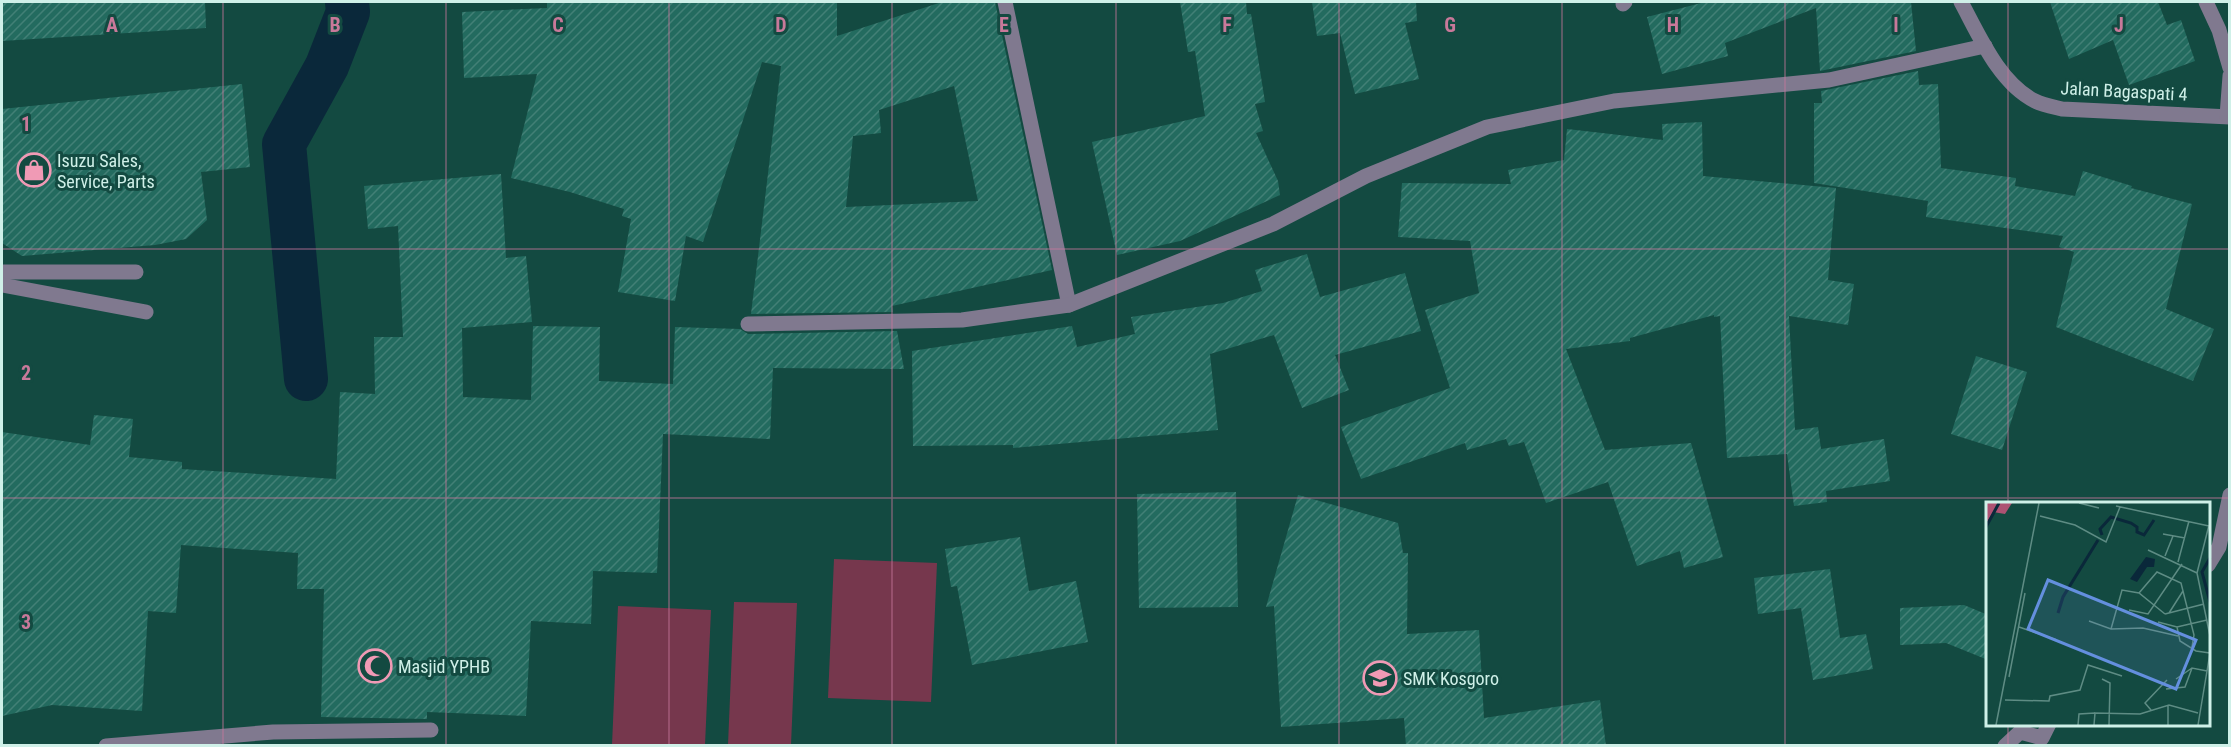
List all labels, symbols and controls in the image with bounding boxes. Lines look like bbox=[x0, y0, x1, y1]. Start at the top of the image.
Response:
text: A bbox=[106, 13, 118, 37]
text: B bbox=[329, 13, 341, 37]
text: C bbox=[552, 13, 564, 37]
text: D bbox=[775, 13, 787, 37]
text: E bbox=[999, 13, 1009, 37]
text: F bbox=[1222, 13, 1232, 37]
text: G bbox=[1444, 13, 1456, 37]
text: H bbox=[1667, 13, 1679, 37]
text: I bbox=[1893, 13, 1899, 37]
text: J bbox=[2114, 13, 2124, 37]
street label: Jalan Bagaspati 4 bbox=[2060, 77, 2188, 105]
text: 1 bbox=[21, 112, 31, 136]
place label: Isuzu Sales, Service, Parts bbox=[57, 150, 155, 192]
shop icon: Isuzu Sales, Service, Parts bbox=[16, 152, 52, 188]
text: 2 bbox=[21, 361, 31, 385]
inset map bbox=[1986, 502, 2210, 726]
text: 3 bbox=[21, 610, 31, 634]
mosque icon: Masjid YPHB bbox=[357, 648, 393, 684]
place label: Masjid YPHB bbox=[398, 656, 490, 677]
school or university icon: SMK Kosgoro bbox=[1362, 660, 1398, 696]
place label: SMK Kosgoro bbox=[1403, 668, 1499, 689]

